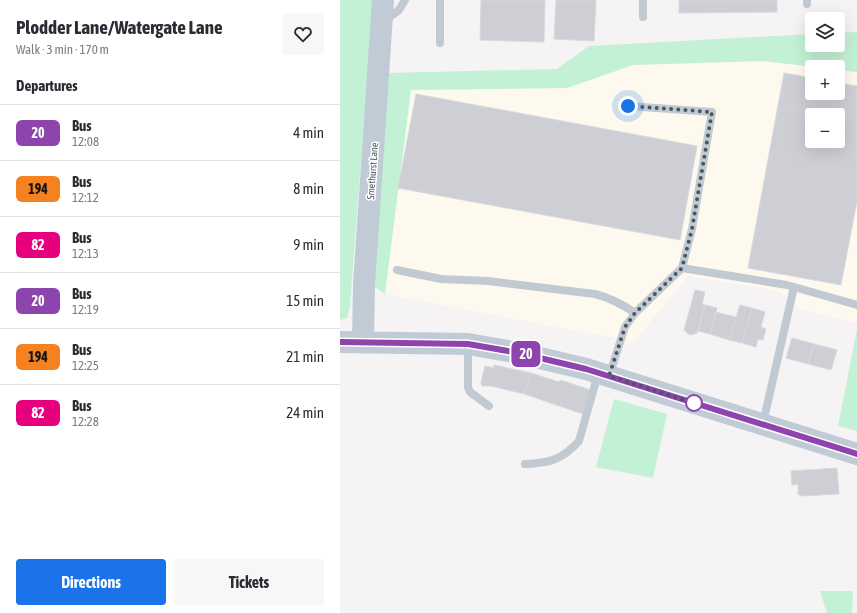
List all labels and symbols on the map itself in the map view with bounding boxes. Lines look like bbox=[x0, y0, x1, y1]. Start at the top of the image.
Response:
your location bbox=[618, 96, 638, 116]
street label: Smethurst Lane bbox=[365, 142, 380, 200]
line badge: 20 bbox=[508, 341, 544, 367]
unlabelled marker bbox=[685, 394, 703, 412]

